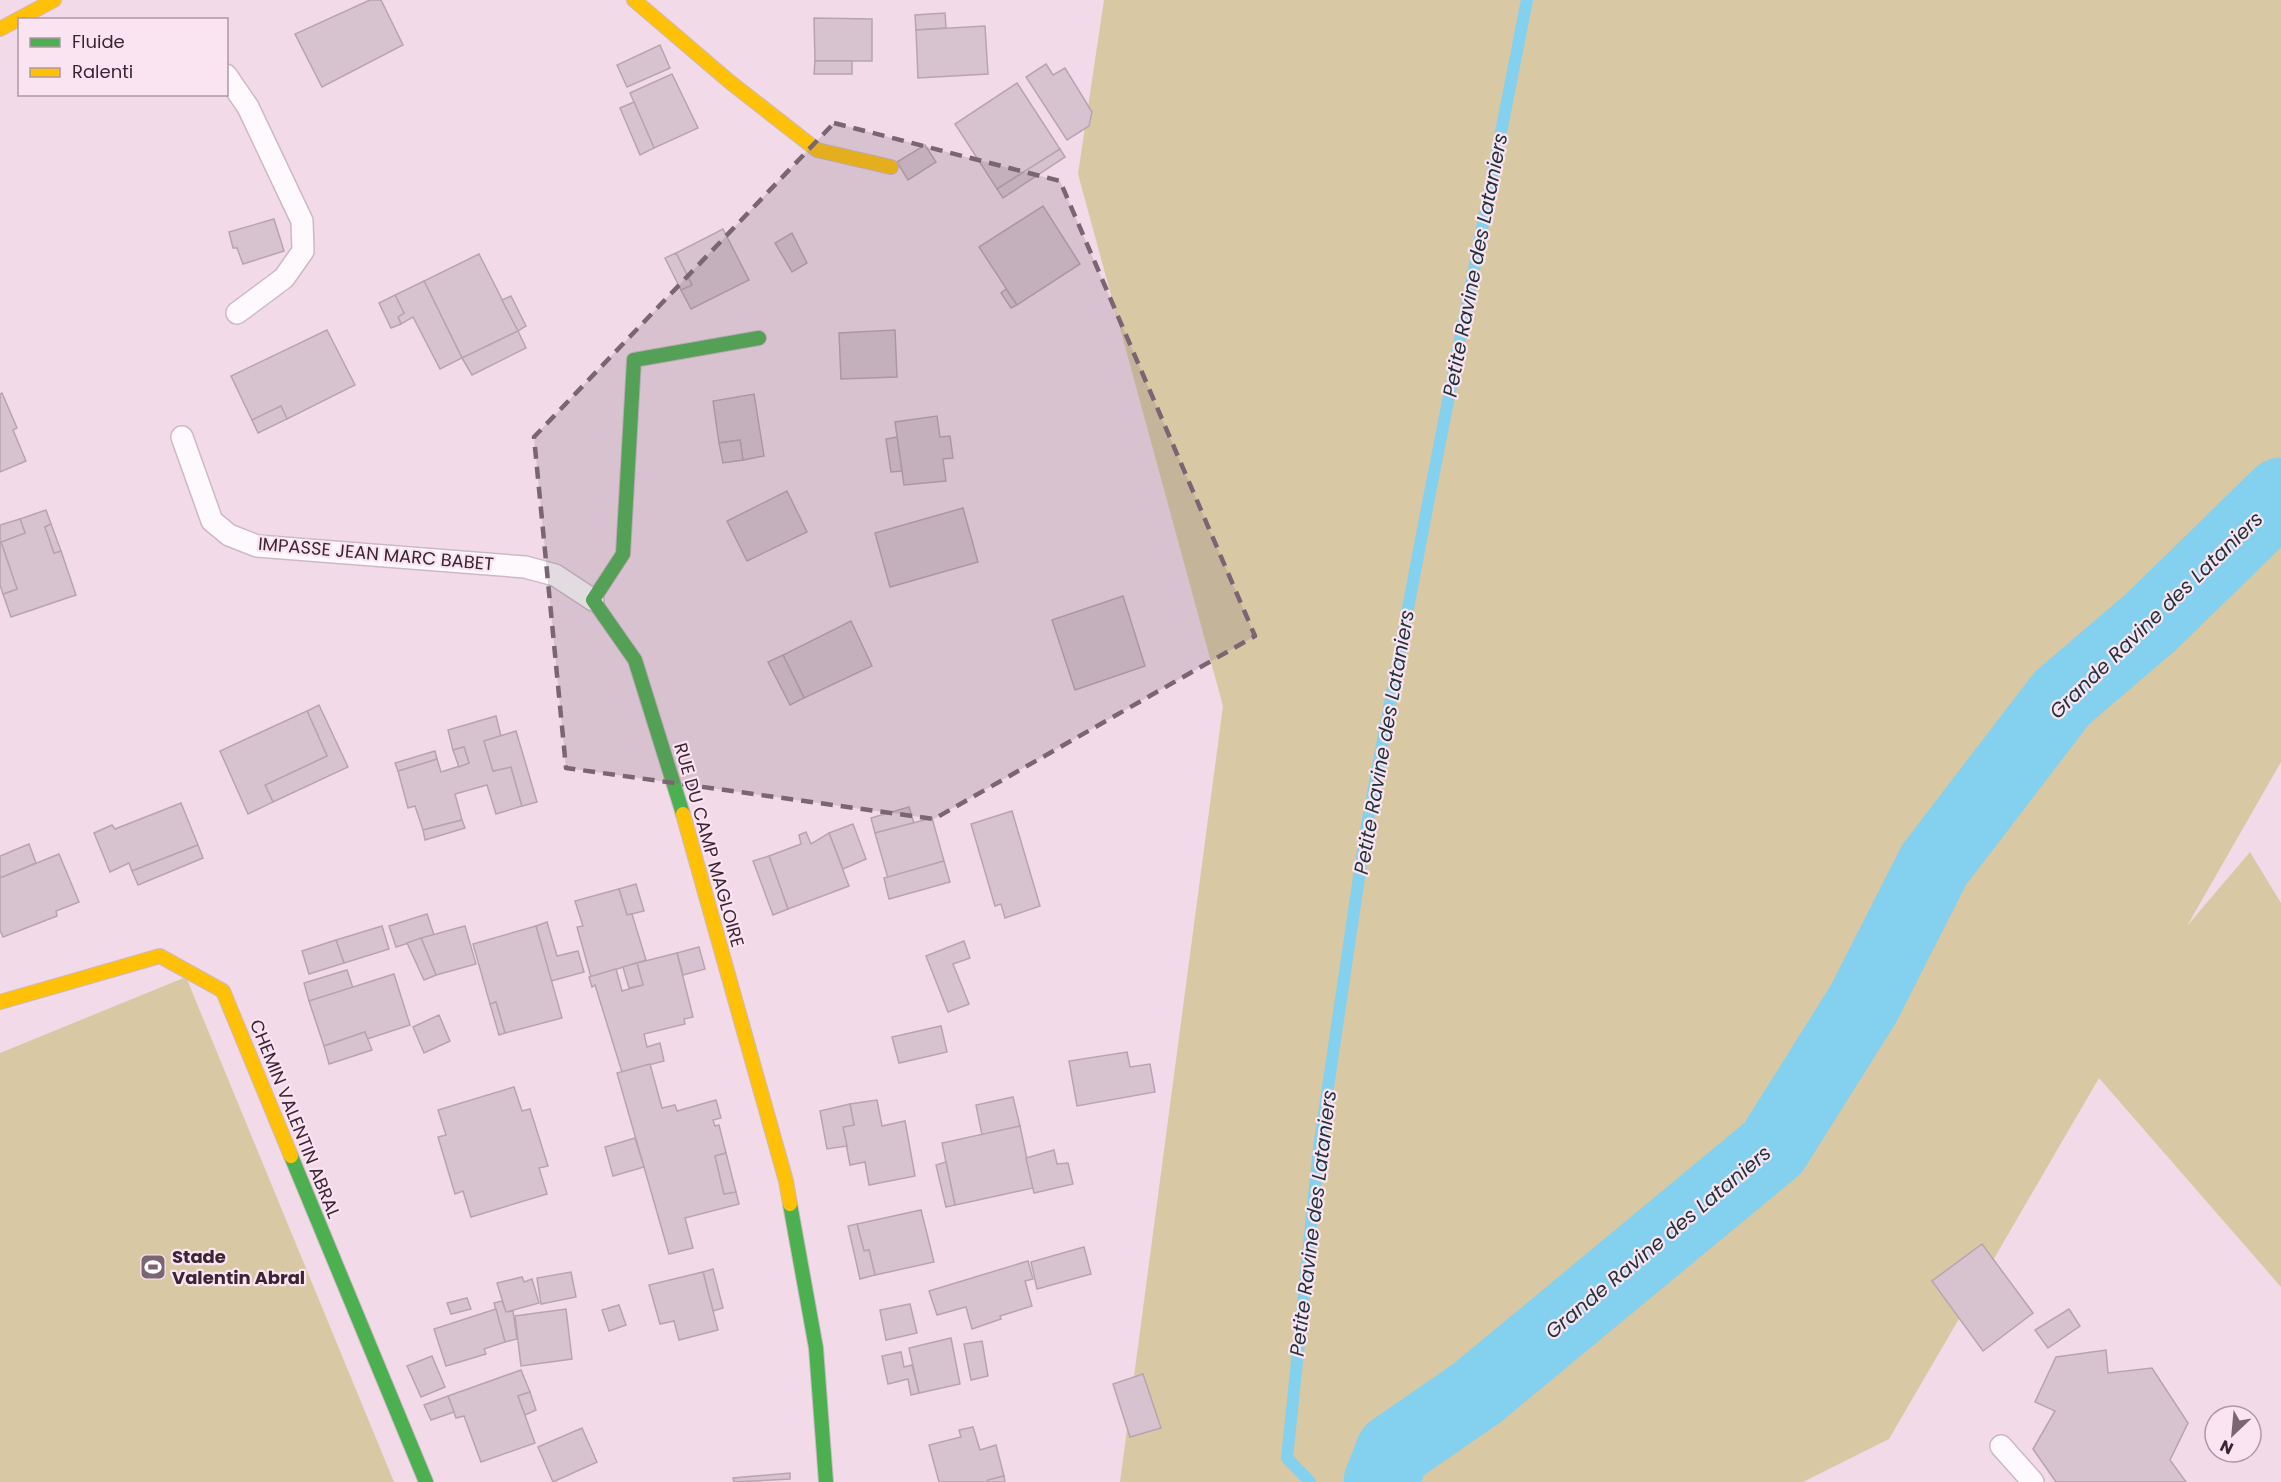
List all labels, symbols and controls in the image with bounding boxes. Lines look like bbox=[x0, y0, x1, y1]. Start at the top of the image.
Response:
legend bbox=[18, 18, 228, 96]
text: Fluide bbox=[72, 29, 125, 54]
text: Ralenti bbox=[72, 59, 133, 84]
water label: Petite Ravine des Lataniers bbox=[1436, 131, 1514, 399]
water label: Grande Ravine des Lataniers bbox=[2043, 505, 2269, 725]
street label: IMPASSE JEAN MARC BABET bbox=[257, 531, 495, 576]
water label: Petite Ravine des Lataniers bbox=[1347, 608, 1421, 876]
street label: RUE DU CAMP MAGLOIRE bbox=[668, 740, 751, 950]
street label: CHEMIN VALENTIN ABRAL bbox=[244, 1016, 347, 1222]
water label: Petite Ravine des Lataniers bbox=[1283, 1088, 1343, 1358]
water label: Grande Ravine des Lataniers bbox=[1539, 1139, 1777, 1345]
place label: Stade Valentin Abral bbox=[172, 1244, 305, 1290]
sports icon: Stade Valentin Abral bbox=[138, 1252, 168, 1282]
north arrow bbox=[2203, 1404, 2263, 1464]
text: N bbox=[2216, 1434, 2237, 1460]

